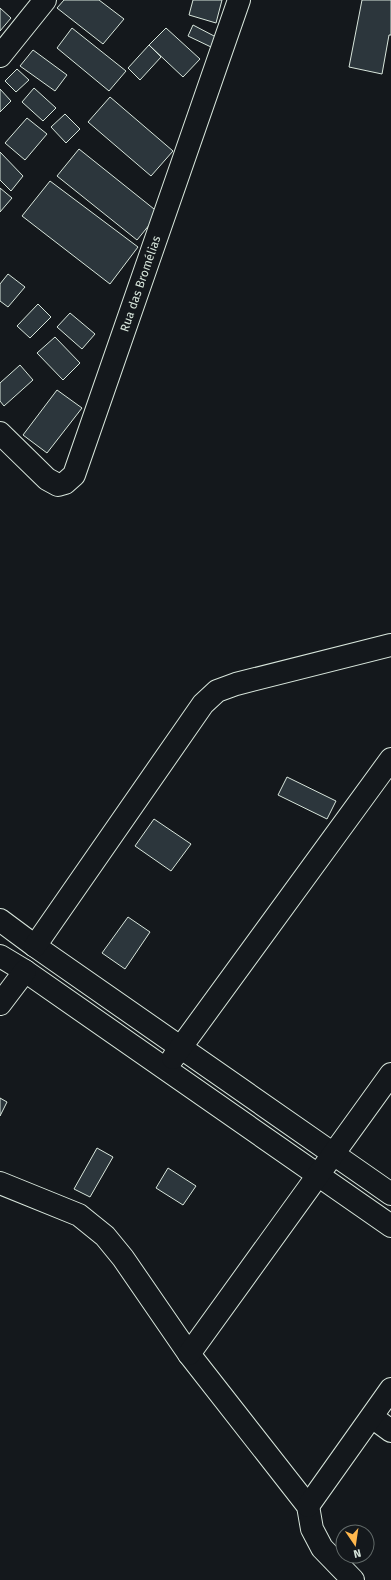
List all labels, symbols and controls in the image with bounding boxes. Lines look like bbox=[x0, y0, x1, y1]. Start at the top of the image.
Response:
street label: Rua das Bromélias bbox=[117, 234, 164, 334]
north arrow bbox=[335, 1524, 375, 1564]
text: N bbox=[352, 1546, 362, 1560]

